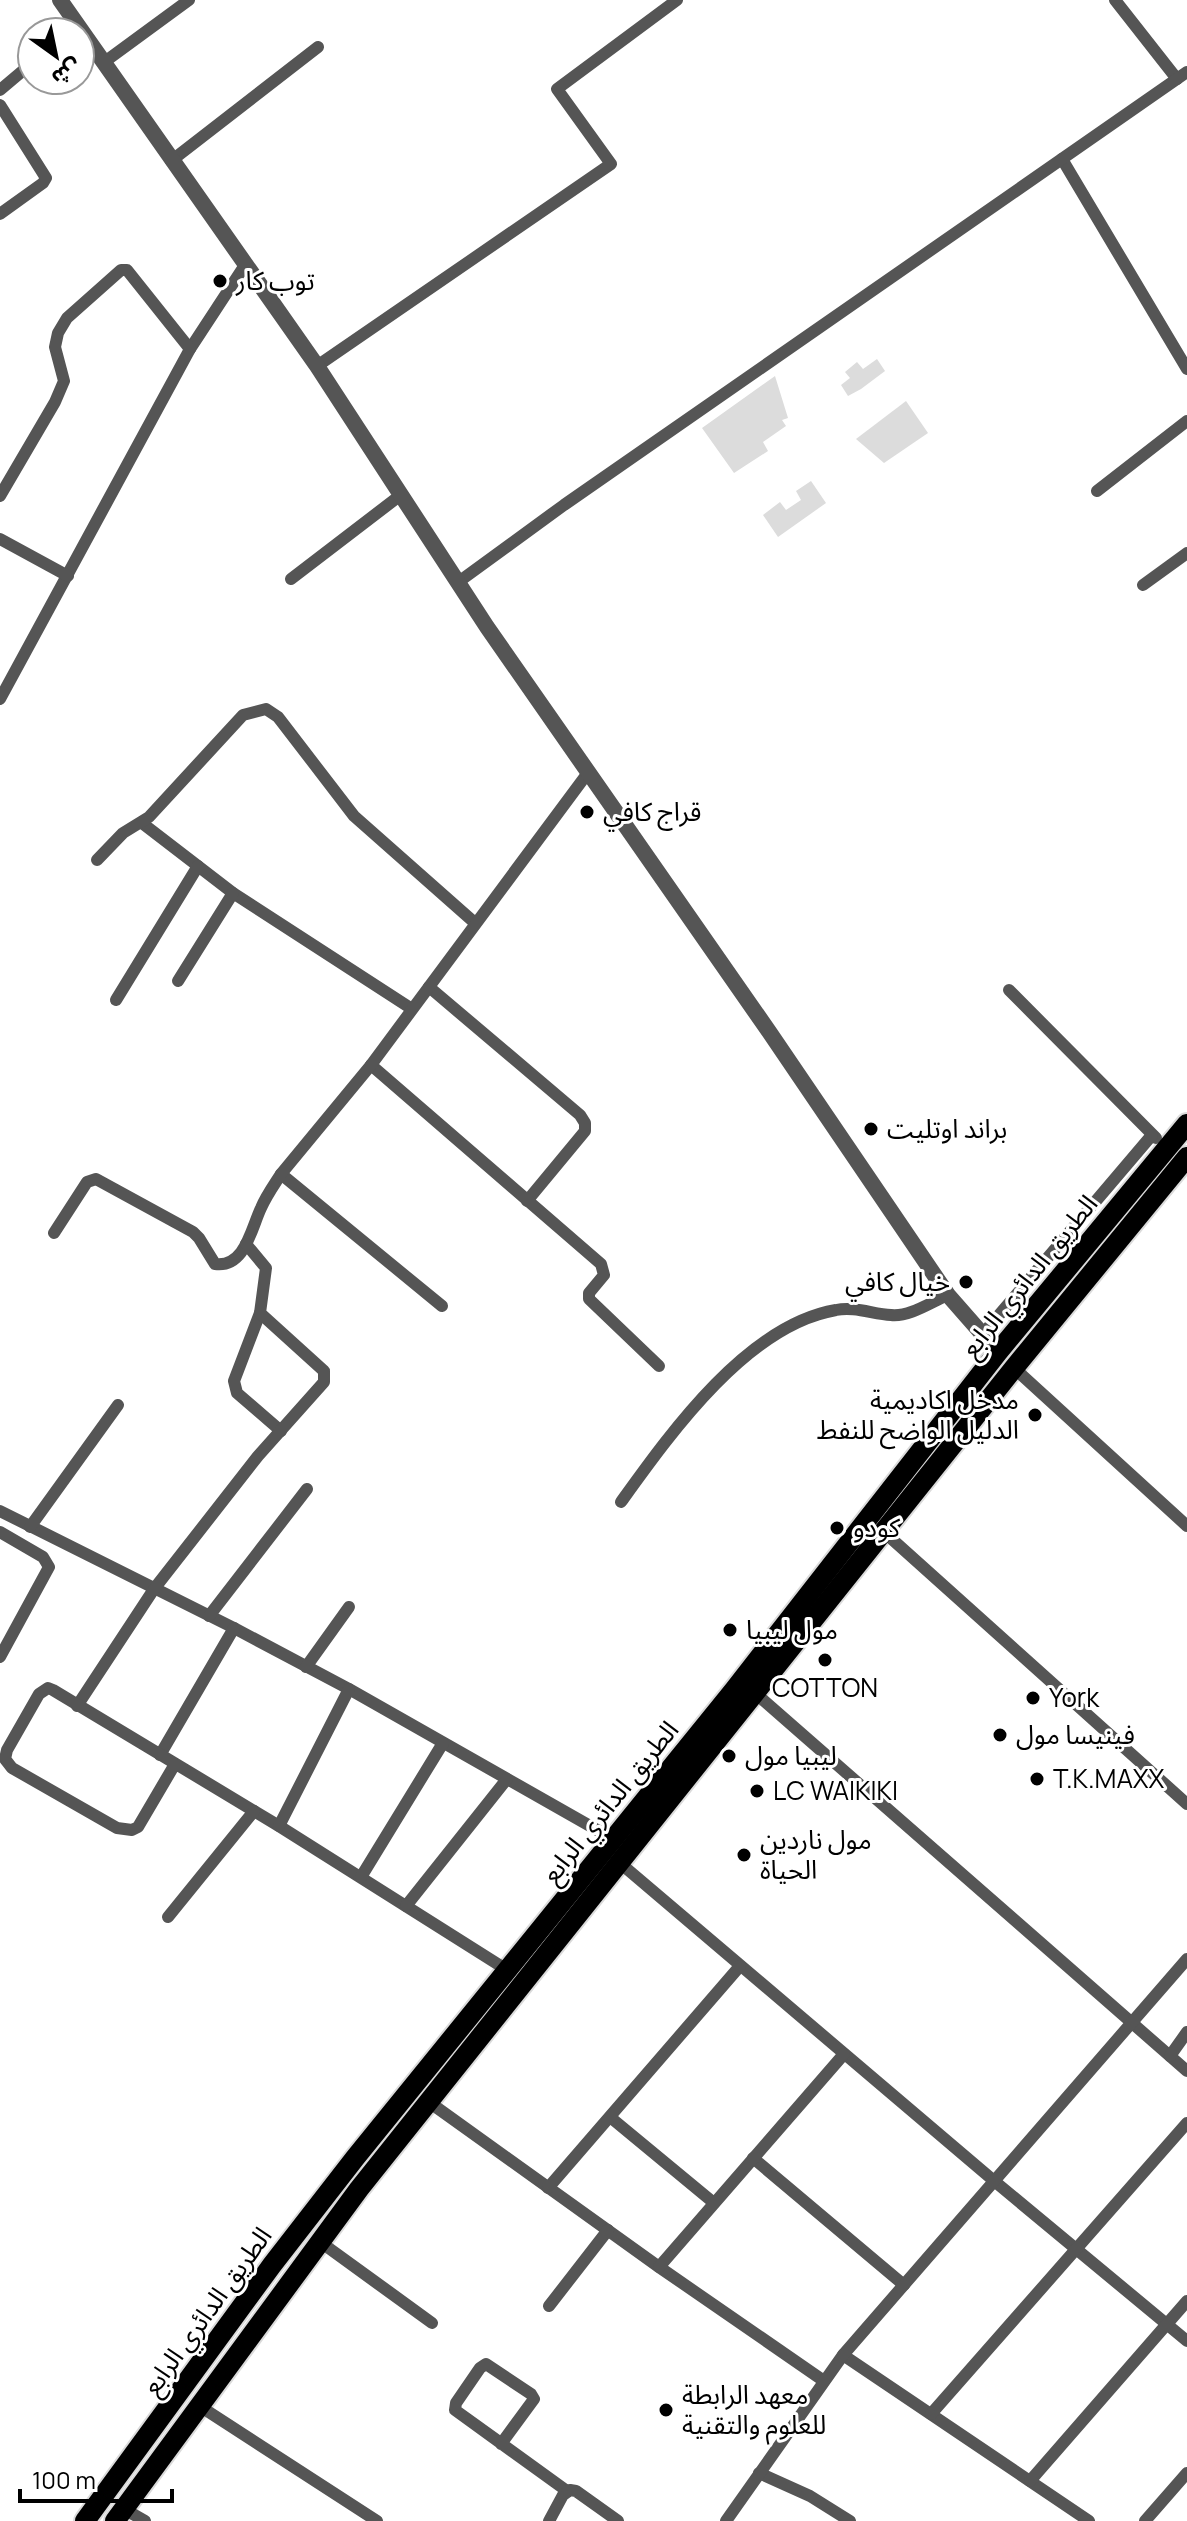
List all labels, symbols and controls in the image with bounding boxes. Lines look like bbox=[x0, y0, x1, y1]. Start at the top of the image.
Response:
north arrow bbox=[16, 16, 96, 96]
text: ش bbox=[46, 52, 88, 94]
place label: توب كار bbox=[235, 262, 315, 298]
marker: توب كار bbox=[211, 272, 229, 290]
place label: قراج كافي bbox=[603, 793, 701, 832]
marker: قراج كافي bbox=[578, 803, 596, 821]
place label: براند اوتليت bbox=[887, 1110, 1007, 1146]
marker: براند اوتليت bbox=[862, 1120, 880, 1138]
street label: الطريق الدائري الرابع bbox=[951, 1186, 1107, 1366]
place label: خيال كافي bbox=[845, 1263, 950, 1302]
marker: خيال كافي bbox=[957, 1273, 975, 1291]
place label: مدخل اكاديمية الدليل الواضح للنفط bbox=[817, 1381, 1019, 1450]
marker: مدخل اكاديمية الدليل الواضح للنفط bbox=[1026, 1406, 1044, 1424]
place label: كودو bbox=[853, 1509, 900, 1545]
marker: كودو bbox=[828, 1519, 846, 1537]
place label: مول ليبيا bbox=[746, 1611, 838, 1647]
marker: مول ليبيا bbox=[721, 1621, 739, 1639]
marker: COTTON bbox=[816, 1651, 834, 1669]
place label: COTTON bbox=[772, 1669, 878, 1705]
place label: York bbox=[1049, 1679, 1100, 1715]
marker: York bbox=[1024, 1689, 1042, 1707]
street label: الطريق الدائري الرابع bbox=[532, 1712, 688, 1892]
place label: فينيسا مول bbox=[1016, 1716, 1135, 1752]
marker: فينيسا مول bbox=[991, 1726, 1009, 1744]
place label: ليبيا مول bbox=[745, 1737, 837, 1773]
marker: ليبيا مول bbox=[720, 1747, 738, 1765]
place label: T.K.MAXX bbox=[1053, 1760, 1165, 1796]
marker: T.K.MAXX bbox=[1028, 1770, 1046, 1788]
place label: LC WAIKIKI bbox=[773, 1772, 898, 1808]
marker: LC WAIKIKI bbox=[748, 1782, 766, 1800]
place label: مول ناردين الحياة bbox=[760, 1821, 872, 1887]
marker: مول ناردين الحياة bbox=[735, 1846, 753, 1864]
street label: الطريق الدائري الرابع bbox=[133, 2219, 282, 2404]
place label: معهد الرابطة للعلوم والتقنية bbox=[682, 2376, 826, 2445]
marker: معهد الرابطة للعلوم والتقنية bbox=[657, 2401, 675, 2419]
scale bar bbox=[20, 2453, 172, 2503]
text: 100 m bbox=[32, 2463, 96, 2496]

